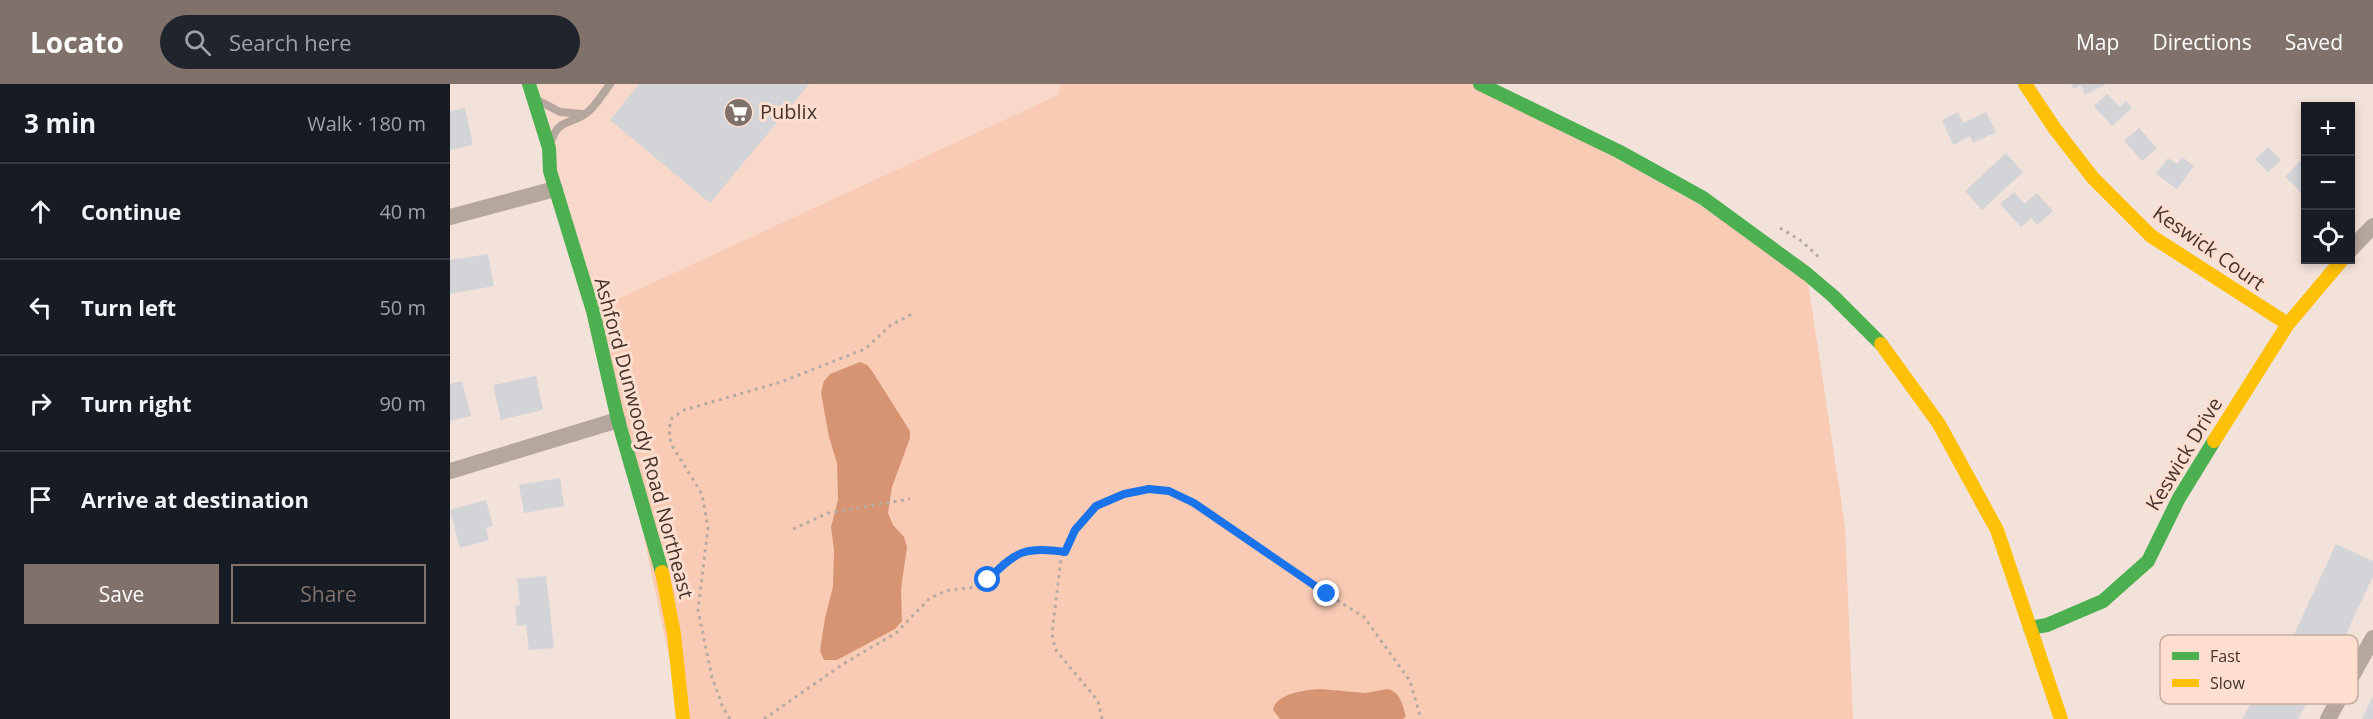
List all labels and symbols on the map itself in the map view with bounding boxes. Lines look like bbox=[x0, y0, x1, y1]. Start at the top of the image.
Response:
supermarket icon: Publix bbox=[723, 96, 755, 128]
place label: Publix bbox=[760, 98, 818, 125]
street label: Keswick Court bbox=[2148, 199, 2271, 296]
street label: Ashford Dunwoody Road Northeast bbox=[589, 274, 700, 601]
street label: Keswick Drive bbox=[2139, 392, 2228, 515]
route start bbox=[974, 566, 1000, 592]
route end bbox=[1313, 580, 1339, 606]
legend bbox=[2160, 635, 2358, 704]
text: Fast bbox=[2210, 645, 2241, 667]
text: Slow bbox=[2210, 672, 2245, 694]

